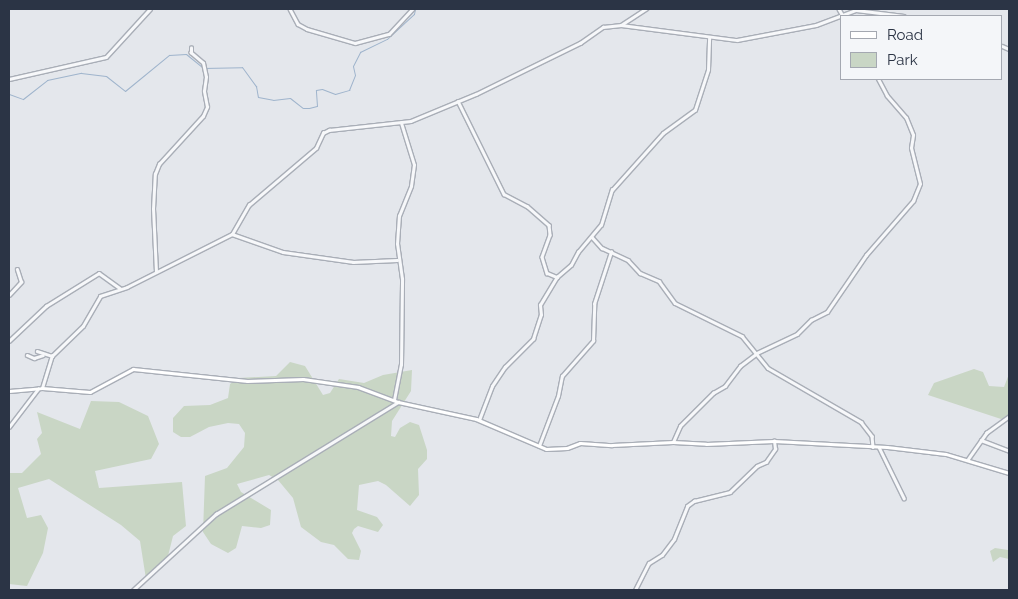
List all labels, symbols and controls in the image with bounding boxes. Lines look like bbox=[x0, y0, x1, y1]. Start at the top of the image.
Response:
legend bbox=[840, 15, 1003, 80]
text: Road bbox=[887, 26, 923, 44]
text: Park bbox=[887, 51, 918, 69]

